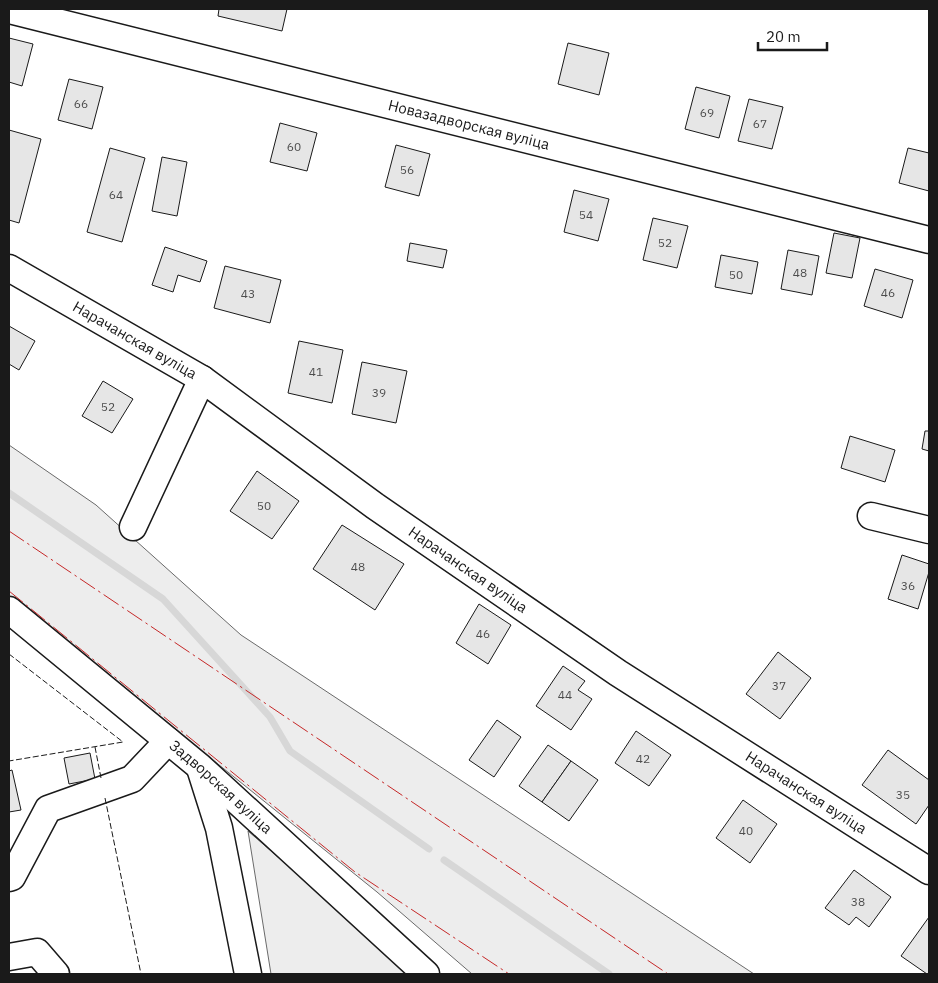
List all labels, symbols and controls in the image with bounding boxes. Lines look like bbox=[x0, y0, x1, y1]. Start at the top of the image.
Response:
scale bar bbox=[758, 20, 827, 52]
text: 20 m bbox=[766, 27, 801, 46]
street label: Новазадворская вуліца bbox=[386, 95, 552, 154]
house number: 66 bbox=[74, 96, 88, 111]
house number: 69 bbox=[700, 105, 714, 120]
house number: 67 bbox=[753, 116, 767, 131]
house number: 60 bbox=[287, 139, 301, 154]
house number: 56 bbox=[400, 162, 414, 177]
house number: 64 bbox=[109, 187, 123, 202]
house number: 54 bbox=[579, 207, 593, 222]
house number: 52 bbox=[658, 235, 672, 250]
house number: 48 bbox=[793, 265, 807, 280]
house number: 50 bbox=[729, 267, 743, 282]
house number: 46 bbox=[881, 285, 895, 300]
house number: 43 bbox=[241, 286, 255, 301]
street label: Нарачанская вуліца bbox=[69, 297, 200, 383]
house number: 41 bbox=[309, 364, 323, 379]
house number: 39 bbox=[372, 385, 386, 400]
house number: 52 bbox=[101, 399, 115, 414]
house number: 50 bbox=[257, 498, 271, 513]
street label: Нарачанская вуліца bbox=[405, 522, 531, 617]
house number: 48 bbox=[351, 559, 365, 574]
house number: 36 bbox=[901, 578, 915, 593]
house number: 46 bbox=[476, 626, 490, 641]
house number: 37 bbox=[772, 678, 786, 693]
house number: 44 bbox=[558, 687, 572, 702]
street label: Задворская вуліца bbox=[166, 736, 277, 838]
street label: Нарачанская вуліца bbox=[742, 747, 871, 838]
house number: 42 bbox=[636, 751, 650, 766]
house number: 35 bbox=[896, 787, 910, 802]
house number: 40 bbox=[739, 823, 753, 838]
house number: 38 bbox=[851, 894, 865, 909]

